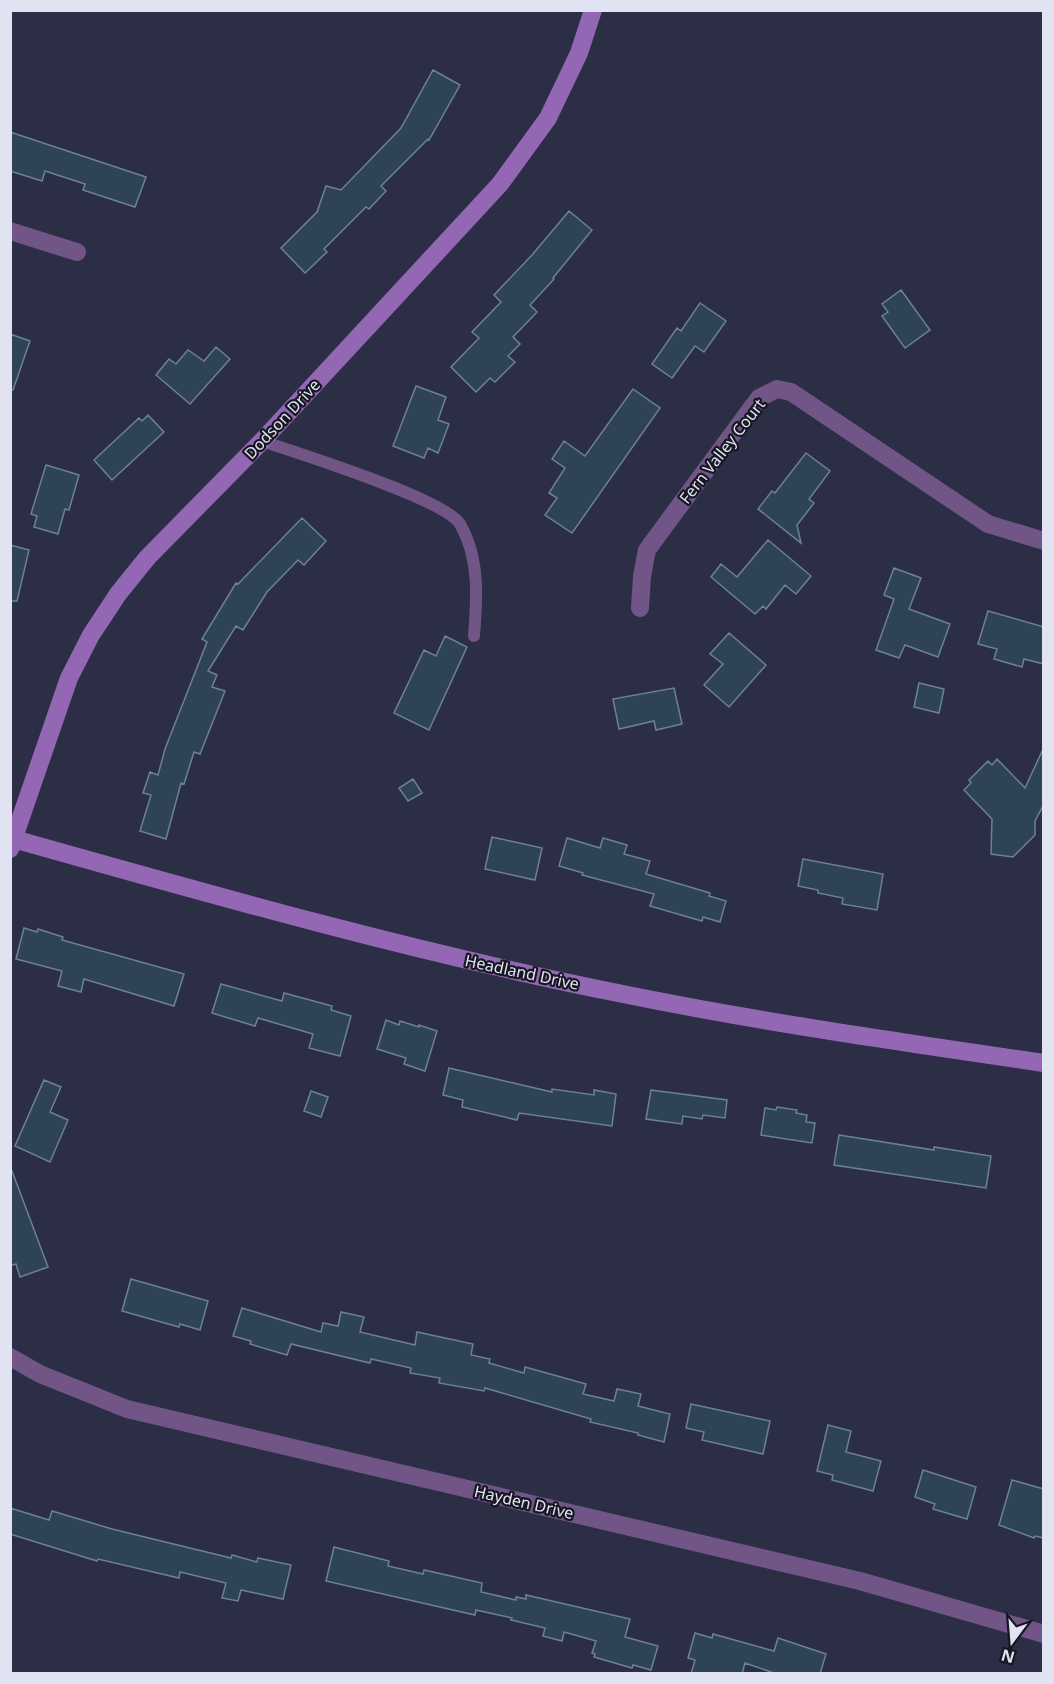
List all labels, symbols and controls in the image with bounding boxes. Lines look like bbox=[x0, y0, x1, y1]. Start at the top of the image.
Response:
street label: Dodson Drive bbox=[239, 374, 325, 464]
street label: Fern Valley Court bbox=[674, 394, 770, 508]
street label: Headland Drive bbox=[463, 949, 581, 995]
street label: Hayden Drive bbox=[472, 1480, 576, 1524]
north arrow bbox=[982, 1612, 1042, 1672]
text: N bbox=[999, 1644, 1017, 1669]

